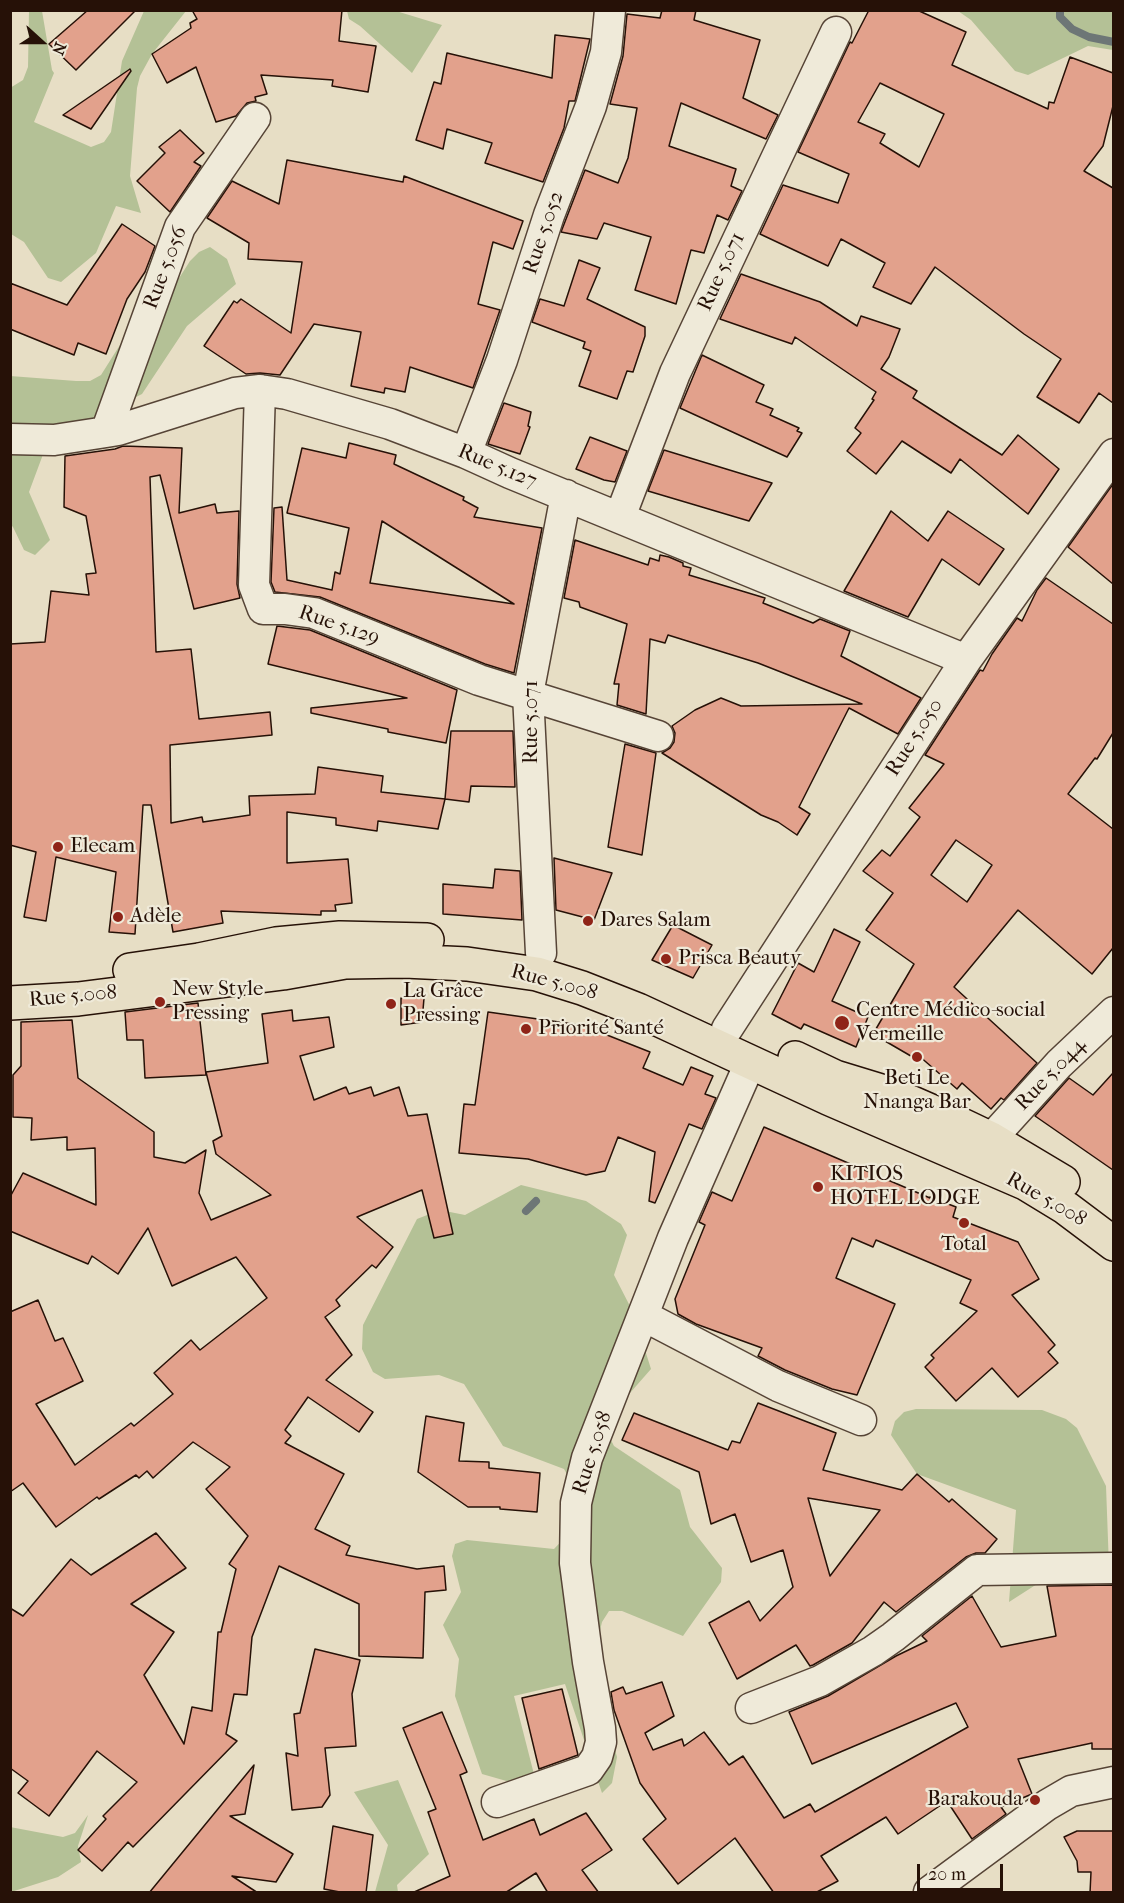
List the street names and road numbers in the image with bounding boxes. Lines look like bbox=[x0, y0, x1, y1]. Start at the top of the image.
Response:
street label: Rue 5.052 bbox=[518, 188, 570, 278]
street label: Rue 5.056 bbox=[139, 223, 193, 313]
street label: Rue 5.071 bbox=[693, 229, 751, 315]
street label: Rue 5.127 bbox=[454, 439, 540, 495]
street label: Rue 5.129 bbox=[295, 600, 383, 652]
street label: Rue 5.071 bbox=[519, 680, 545, 764]
street label: Rue 5.050 bbox=[881, 695, 949, 781]
street label: Rue 5.008 bbox=[508, 959, 600, 1007]
street label: Rue 5.008 bbox=[28, 981, 118, 1013]
street label: Rue 5.044 bbox=[1010, 1034, 1092, 1116]
street label: Rue 5.008 bbox=[1001, 1167, 1091, 1233]
street label: Rue 5.058 bbox=[568, 1408, 618, 1498]

